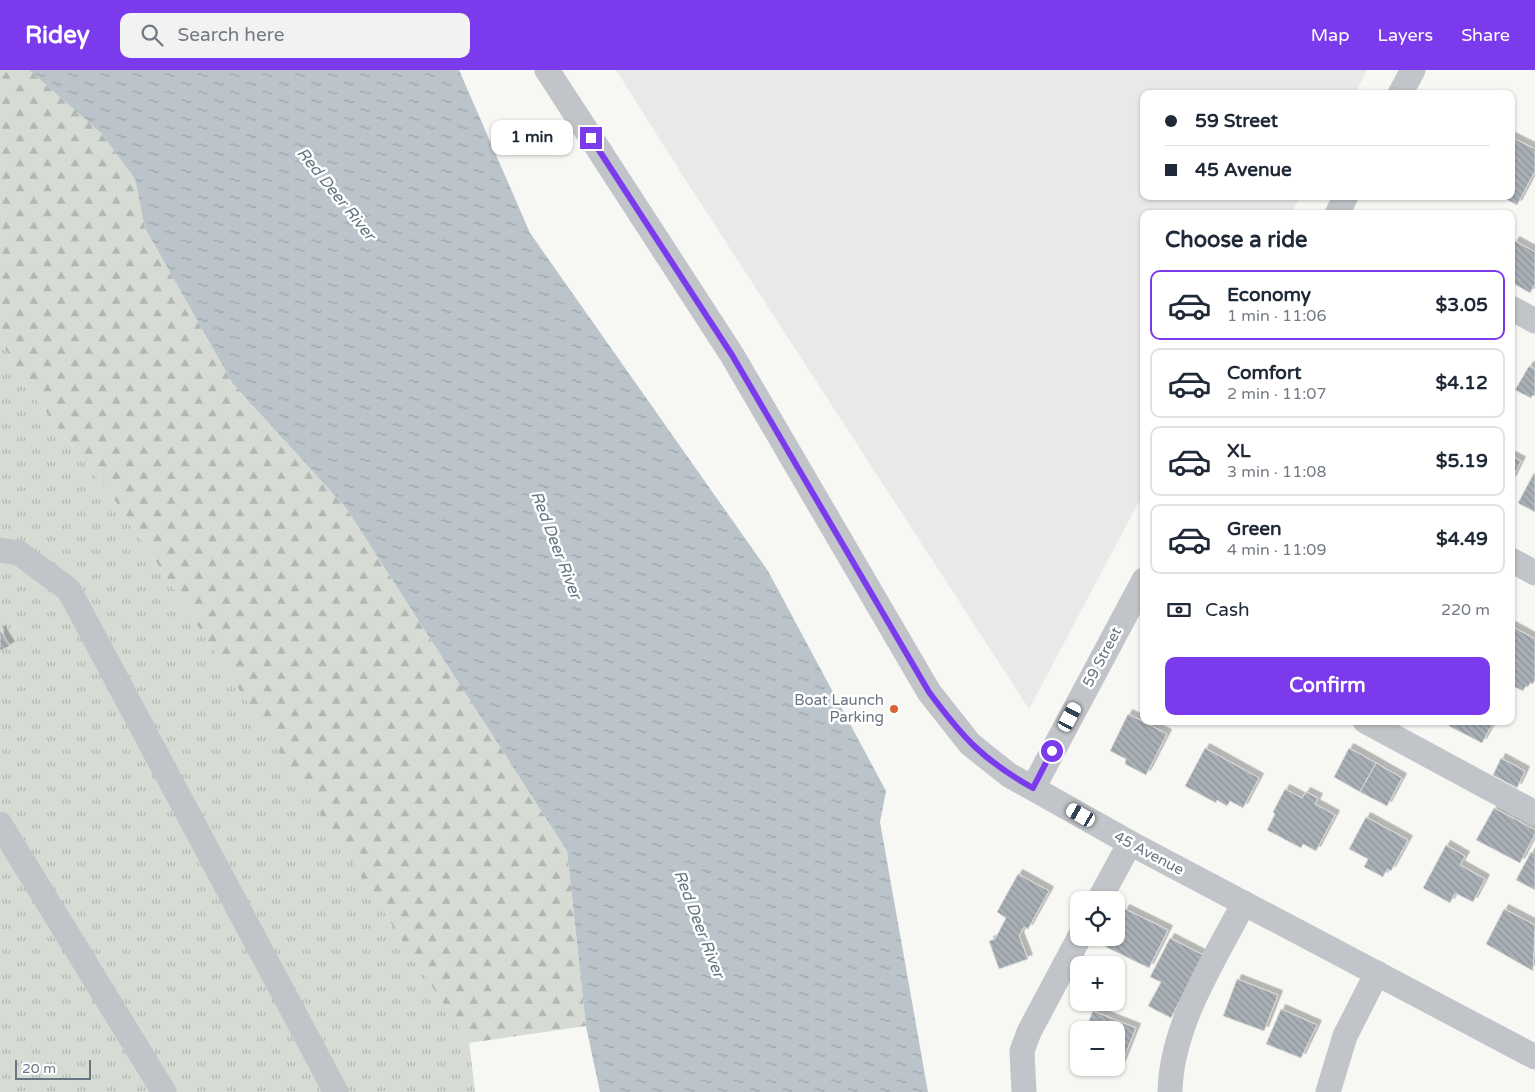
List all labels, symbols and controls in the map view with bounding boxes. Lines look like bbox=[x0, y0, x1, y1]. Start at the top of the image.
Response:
search box bbox=[120, 13, 470, 58]
text: Ridey bbox=[25, 21, 90, 50]
icon: search bbox=[138, 21, 166, 49]
text: Search here bbox=[178, 24, 284, 46]
text: Map bbox=[1311, 24, 1350, 46]
text: Layers bbox=[1378, 24, 1433, 46]
text: Share bbox=[1461, 24, 1510, 46]
text: 59 Street bbox=[1195, 110, 1278, 132]
callout: 1 min bbox=[491, 120, 574, 156]
text: 1 min bbox=[511, 127, 553, 147]
route end bbox=[580, 127, 602, 149]
water label: Red Deer River bbox=[292, 144, 381, 246]
text: 45 Avenue bbox=[1195, 159, 1292, 181]
text: Choose a ride bbox=[1165, 227, 1308, 253]
icon: car bbox=[1167, 283, 1212, 328]
text: Economy bbox=[1227, 284, 1311, 306]
text: $3.05 bbox=[1436, 294, 1488, 316]
text: 1 min · 11:06 bbox=[1227, 306, 1326, 326]
icon: car bbox=[1167, 361, 1212, 406]
text: Comfort bbox=[1227, 362, 1301, 384]
text: $4.12 bbox=[1436, 372, 1488, 394]
text: 2 min · 11:07 bbox=[1227, 384, 1326, 404]
icon: car bbox=[1167, 439, 1212, 484]
text: XL bbox=[1227, 440, 1251, 462]
text: $5.19 bbox=[1436, 450, 1488, 472]
text: 3 min · 11:08 bbox=[1227, 462, 1326, 482]
water label: Red Deer River bbox=[526, 488, 586, 603]
icon: car bbox=[1167, 517, 1212, 562]
text: Green bbox=[1227, 518, 1281, 540]
text: $4.49 bbox=[1436, 528, 1488, 550]
text: 4 min · 11:09 bbox=[1227, 540, 1326, 560]
icon: cash bbox=[1165, 596, 1193, 624]
text: Cash bbox=[1205, 599, 1250, 621]
text: 220 m bbox=[1441, 600, 1490, 620]
street label: 59 Street bbox=[1079, 624, 1125, 690]
button: Confirm bbox=[1165, 657, 1490, 715]
place label: Boat Launch Parking bbox=[794, 691, 884, 726]
car bbox=[1056, 700, 1083, 734]
marker: Boat Launch Parking bbox=[888, 703, 900, 715]
route start bbox=[1041, 740, 1063, 762]
car bbox=[1064, 801, 1097, 829]
street label: 45 Avenue bbox=[1111, 827, 1187, 879]
water label: Red Deer River bbox=[669, 867, 729, 982]
map controls bbox=[1070, 891, 1125, 1076]
button: locate bbox=[1070, 891, 1125, 946]
button: + bbox=[1070, 956, 1125, 1011]
button: − bbox=[1070, 1021, 1125, 1076]
scale bar bbox=[15, 1057, 91, 1080]
text: 20 m bbox=[22, 1060, 56, 1077]

